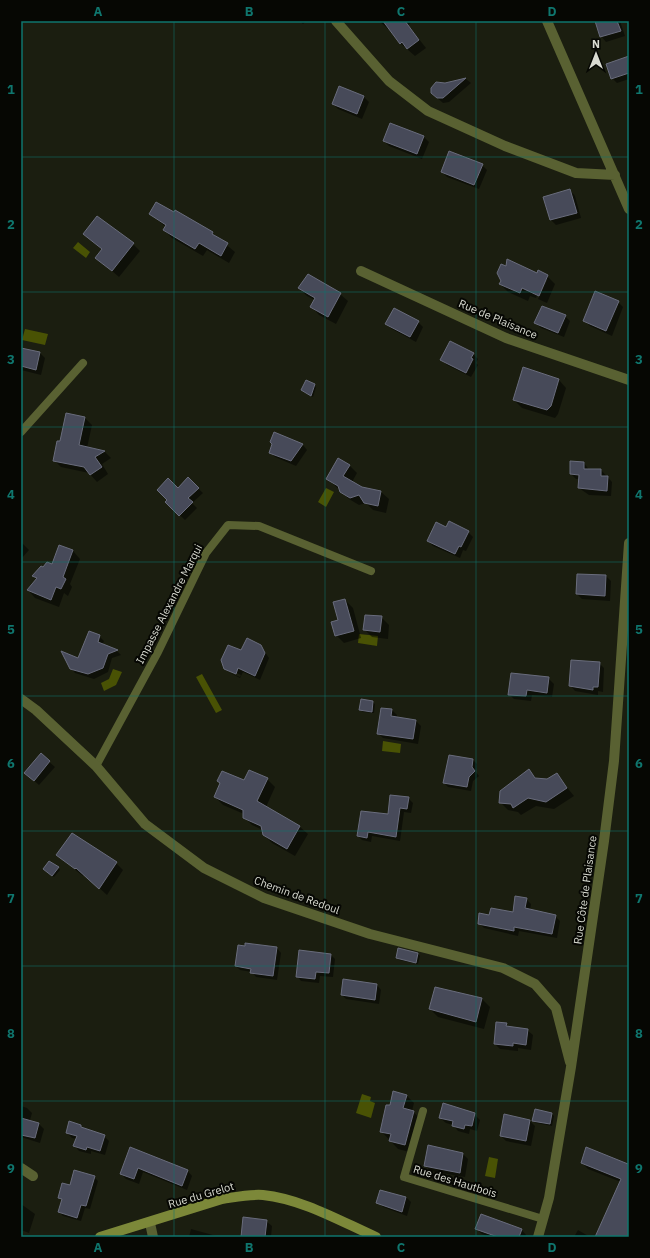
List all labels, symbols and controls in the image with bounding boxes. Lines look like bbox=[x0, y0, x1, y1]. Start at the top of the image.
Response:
text: A bbox=[94, 3, 103, 20]
text: B bbox=[245, 3, 254, 20]
text: C bbox=[397, 3, 406, 20]
text: D bbox=[547, 3, 557, 20]
north arrow bbox=[576, 34, 616, 74]
text: N bbox=[592, 37, 600, 51]
text: 1 bbox=[7, 81, 15, 98]
text: 1 bbox=[635, 81, 643, 98]
text: 2 bbox=[7, 216, 15, 233]
text: 2 bbox=[635, 216, 643, 233]
street label: Rue de Plaisance bbox=[457, 296, 539, 342]
text: 3 bbox=[7, 351, 15, 368]
text: 3 bbox=[635, 351, 643, 368]
text: 4 bbox=[7, 486, 15, 503]
text: 4 bbox=[635, 486, 643, 503]
street label: Impasse Alexandre Marqui bbox=[133, 542, 205, 666]
text: 5 bbox=[7, 621, 15, 638]
text: 5 bbox=[635, 621, 643, 638]
text: 6 bbox=[7, 755, 15, 772]
text: 6 bbox=[635, 755, 643, 772]
street label: Rue Côte de Plaisance bbox=[570, 835, 600, 945]
street label: Chemin de Redoul bbox=[252, 873, 342, 917]
text: 7 bbox=[7, 890, 15, 907]
text: 7 bbox=[635, 890, 643, 907]
text: 8 bbox=[7, 1025, 15, 1042]
text: 8 bbox=[635, 1025, 643, 1042]
text: 9 bbox=[7, 1160, 15, 1177]
text: 9 bbox=[635, 1160, 643, 1177]
street label: Rue des Hautbois bbox=[411, 1162, 499, 1200]
street label: Rue du Grelot bbox=[166, 1179, 236, 1211]
text: A bbox=[94, 1239, 103, 1256]
text: B bbox=[245, 1239, 254, 1256]
text: C bbox=[397, 1239, 406, 1256]
text: D bbox=[547, 1239, 557, 1256]

